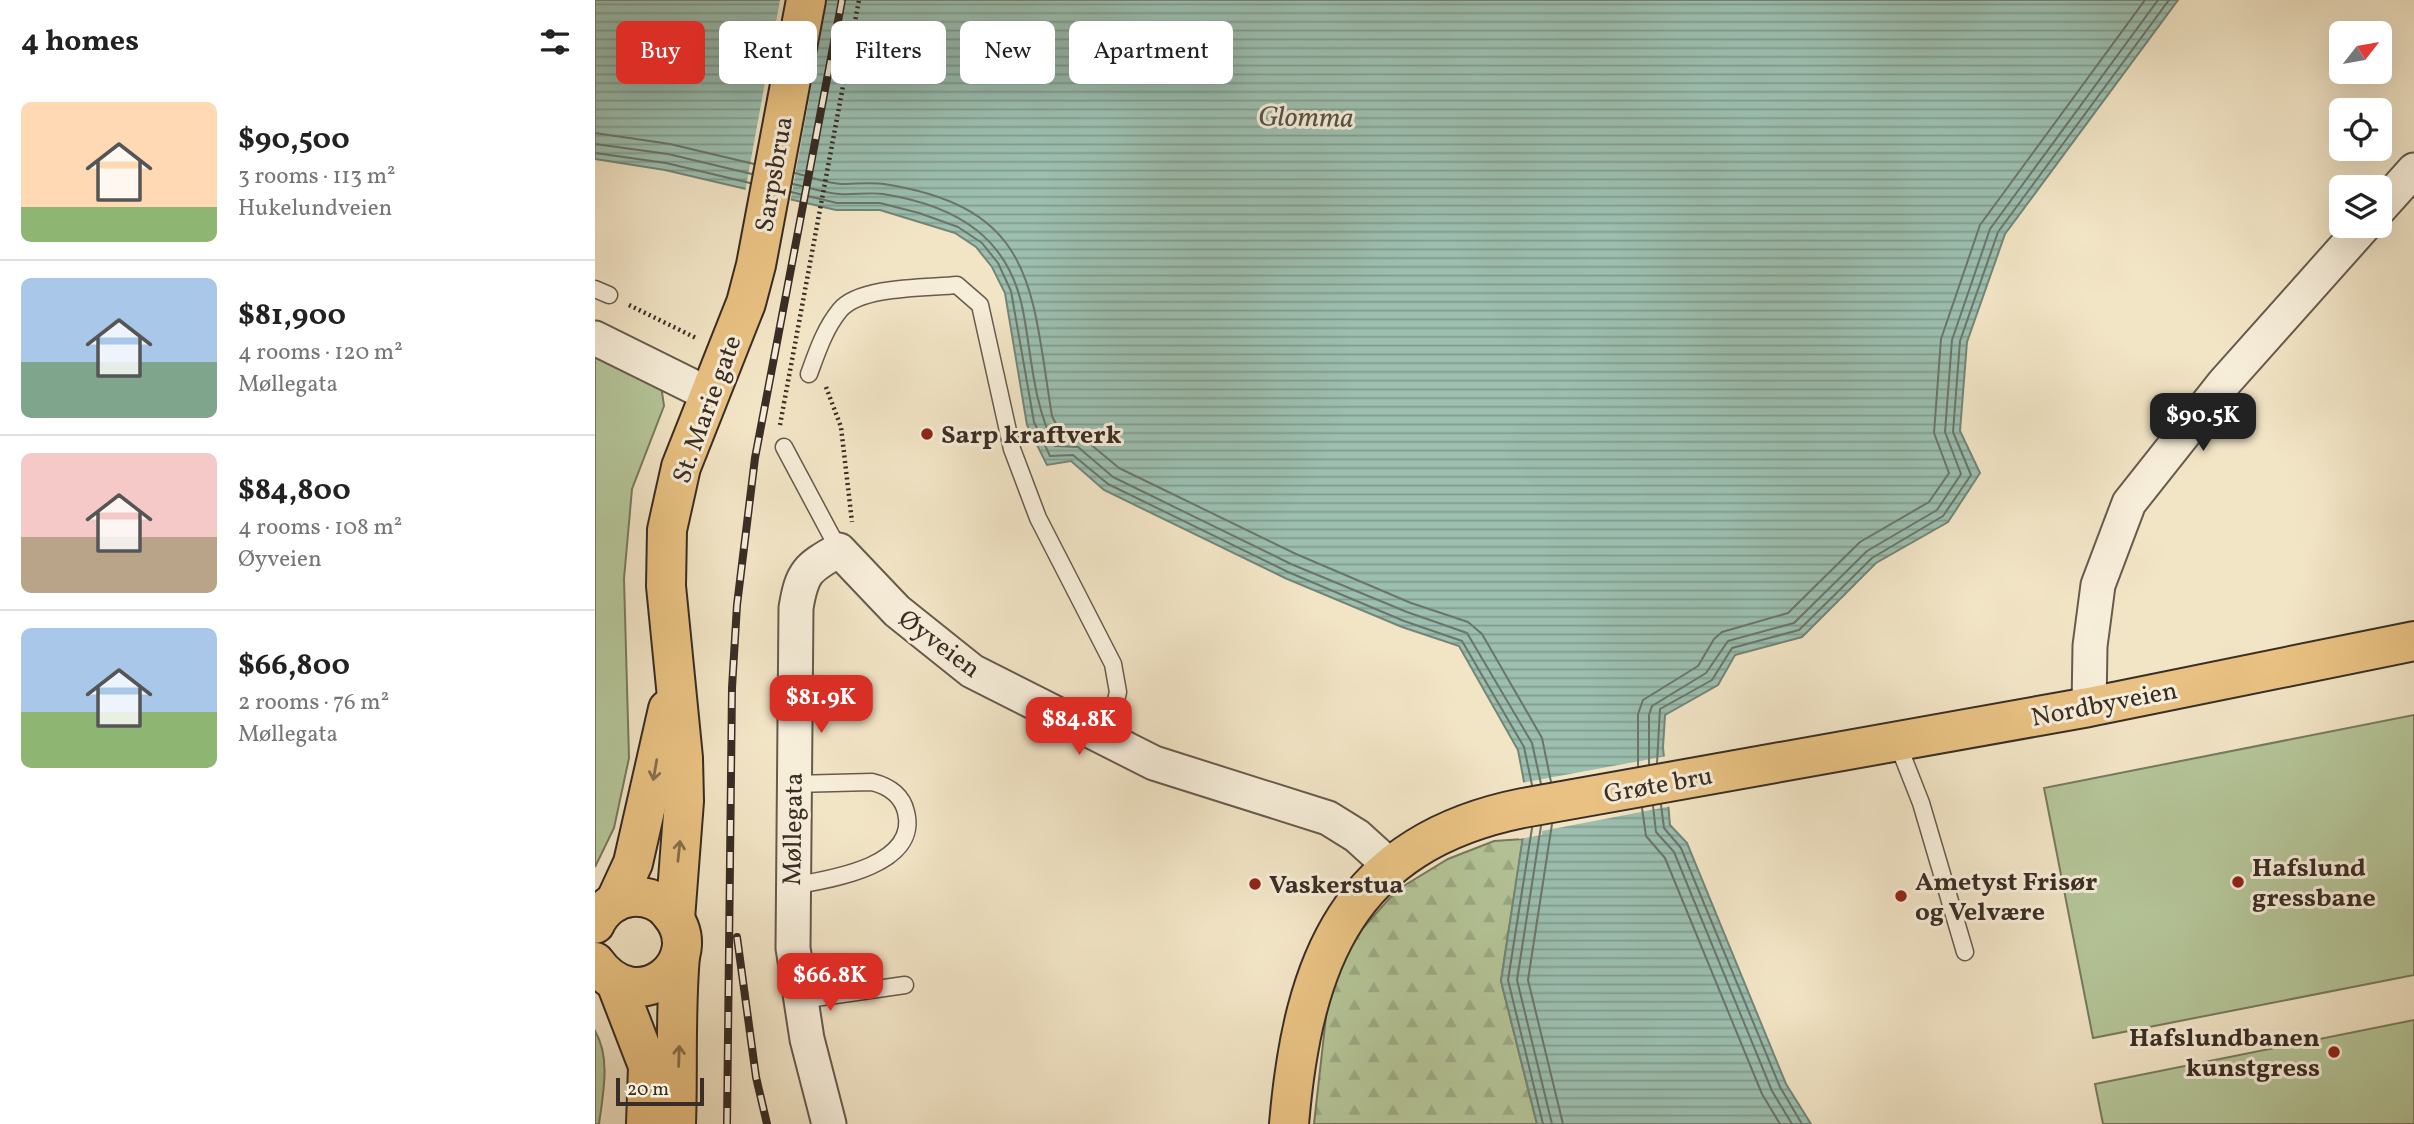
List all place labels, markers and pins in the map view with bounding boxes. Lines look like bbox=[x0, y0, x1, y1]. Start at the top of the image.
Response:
pin: $90.5K bbox=[2146, 393, 2260, 453]
place label: Sarp kraftverk bbox=[941, 418, 1122, 454]
marker: Sarp kraftverk bbox=[919, 426, 935, 442]
pin: $81.9K bbox=[764, 676, 878, 735]
pin: $84.8K bbox=[1022, 698, 1136, 757]
place label: Hafslund gressbane bbox=[2252, 851, 2376, 917]
place label: Ametyst Frisør og Velvære bbox=[1915, 865, 2097, 931]
place label: Vaskerstua bbox=[1269, 868, 1403, 904]
marker: Hafslund gressbane bbox=[2230, 874, 2246, 890]
marker: Vaskerstua bbox=[1247, 876, 1263, 892]
marker: Ametyst Frisør og Velvære bbox=[1893, 888, 1909, 904]
pin: $66.8K bbox=[773, 954, 887, 1013]
place label: Hafslundbanen kunstgress bbox=[2129, 1021, 2320, 1087]
marker: Hafslundbanen kunstgress bbox=[2326, 1044, 2342, 1060]

